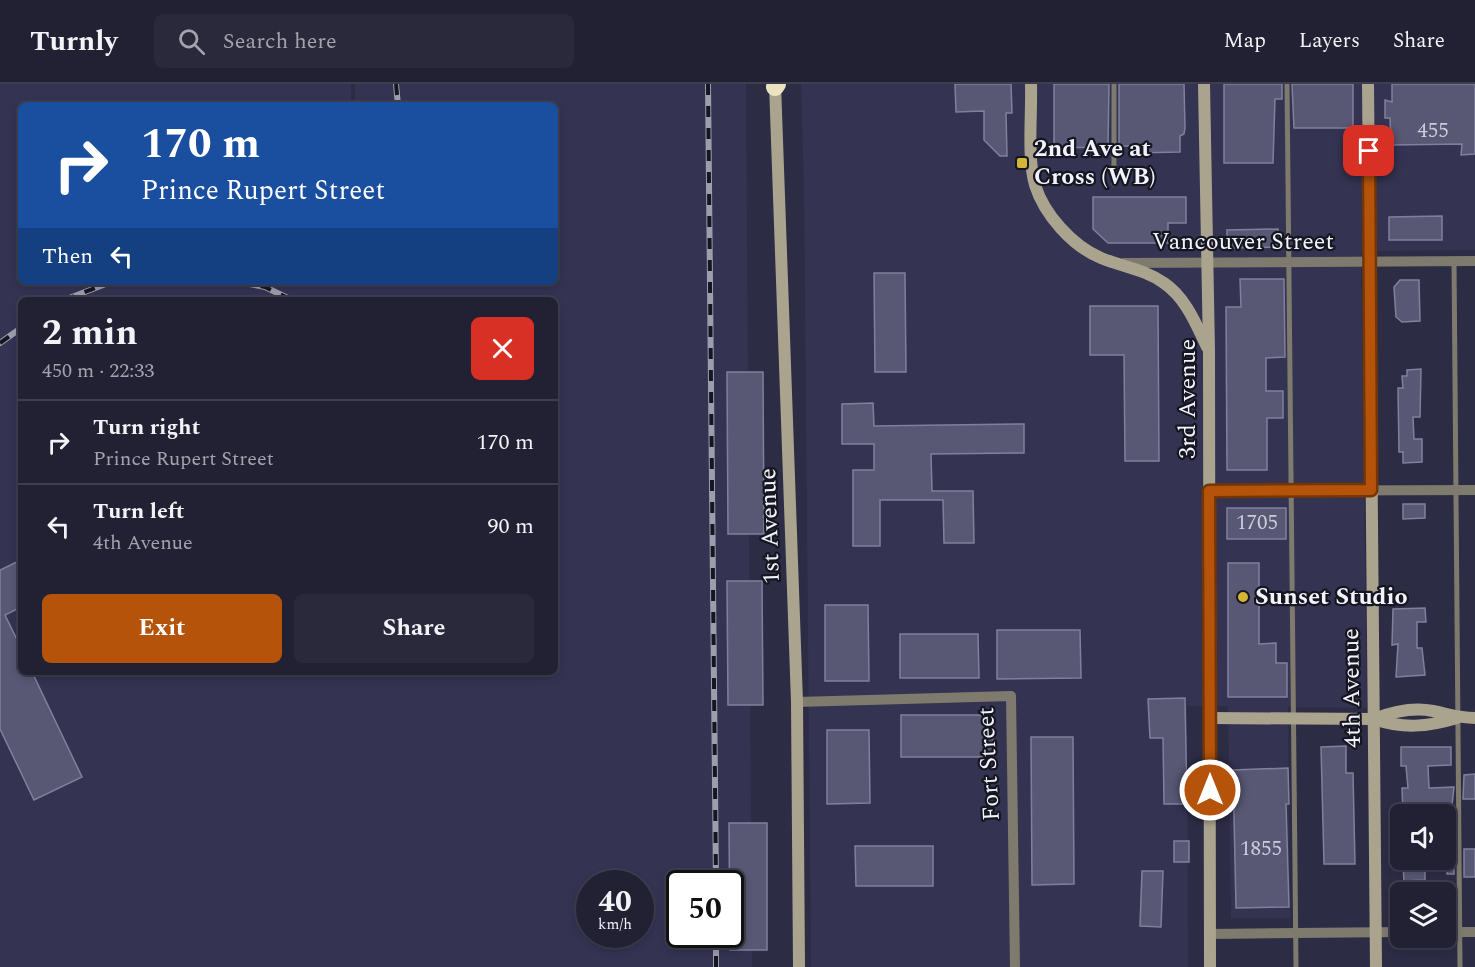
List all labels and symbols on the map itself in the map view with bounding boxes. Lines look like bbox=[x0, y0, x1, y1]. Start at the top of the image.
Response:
house number: 455 bbox=[1417, 115, 1449, 147]
pin bbox=[1343, 125, 1394, 176]
place label: 2nd Ave at Cross (WB) bbox=[1034, 131, 1156, 195]
marker: 2nd Ave at Cross (WB) bbox=[1015, 156, 1029, 170]
street label: Vancouver Street bbox=[1152, 224, 1334, 260]
street label: 3rd Avenue bbox=[1170, 339, 1206, 459]
street label: 1st Avenue bbox=[750, 467, 790, 585]
house number: 1705 bbox=[1236, 507, 1278, 539]
place label: Sunset Studio bbox=[1255, 579, 1408, 615]
marker: Sunset Studio bbox=[1236, 590, 1250, 604]
street label: 4th Avenue bbox=[1333, 628, 1371, 748]
street label: Fort Street bbox=[968, 706, 1010, 822]
position arrow bbox=[1178, 758, 1242, 822]
house number: 1855 bbox=[1240, 833, 1282, 865]
speed limit sign: 50 bbox=[666, 870, 744, 948]

